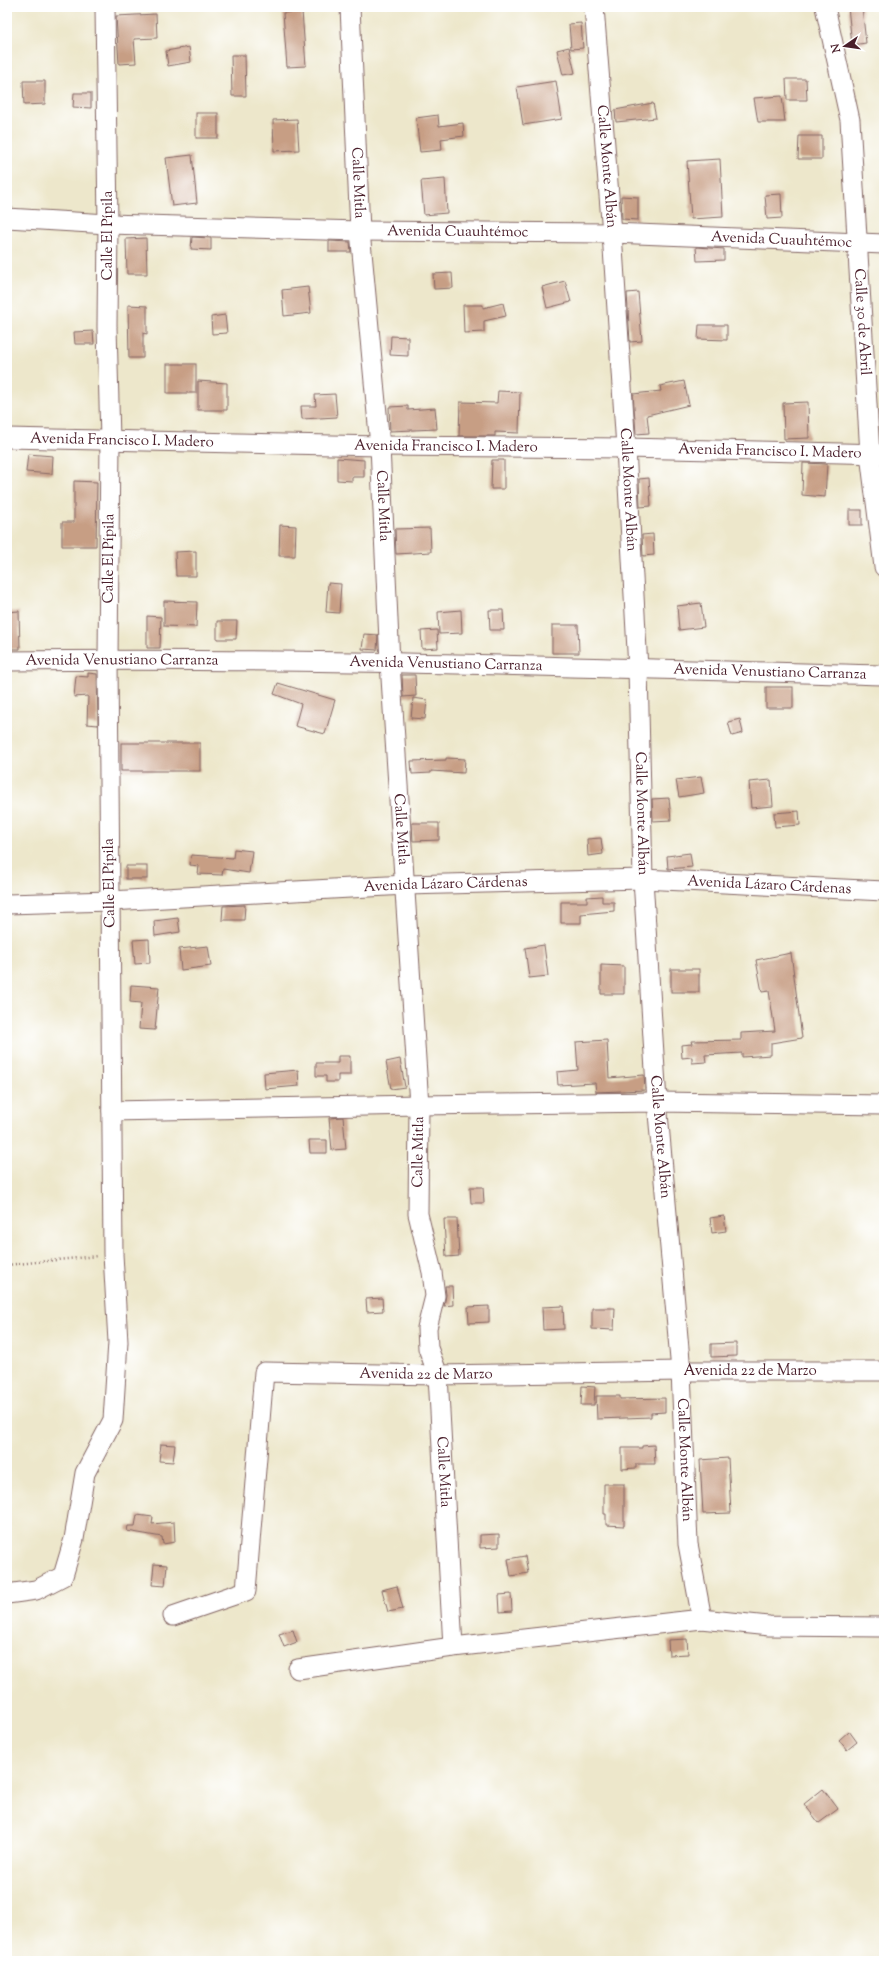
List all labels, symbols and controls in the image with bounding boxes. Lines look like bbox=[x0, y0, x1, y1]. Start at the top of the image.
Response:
north arrow bbox=[825, 26, 865, 66]
text: N bbox=[827, 42, 845, 55]
street label: Calle Monte Albán bbox=[591, 104, 622, 229]
street label: Calle Mitla bbox=[346, 147, 370, 219]
street label: Calle El Pípila bbox=[97, 190, 119, 281]
street label: Avenida Cuauhtémoc bbox=[387, 221, 529, 243]
street label: Avenida Cuauhtémoc bbox=[711, 227, 853, 253]
street label: Calle 30 de Abril bbox=[848, 268, 876, 376]
street label: Calle Monte Albán bbox=[614, 427, 642, 552]
street label: Avenida Francisco I. Madero bbox=[30, 428, 214, 453]
street label: Avenida Francisco I. Madero bbox=[354, 435, 538, 458]
street label: Avenida Francisco I. Madero bbox=[678, 439, 862, 464]
street label: Calle Mitla bbox=[371, 470, 395, 542]
street label: Calle El Pípila bbox=[98, 513, 120, 603]
street label: Avenida Venustiano Carranza bbox=[25, 650, 219, 671]
street label: Avenida Venustiano Carranza bbox=[349, 652, 543, 677]
street label: Avenida Venustiano Carranza bbox=[673, 659, 867, 685]
street label: Calle Monte Albán bbox=[629, 751, 653, 876]
street label: Calle Mitla bbox=[388, 793, 414, 866]
street label: Calle El Pípila bbox=[99, 838, 121, 928]
street label: Avenida Lázaro Cárdenas bbox=[363, 871, 528, 898]
street label: Avenida Lázaro Cárdenas bbox=[687, 871, 852, 900]
street label: Calle Monte Albán bbox=[645, 1075, 676, 1199]
street label: Calle Mitla bbox=[408, 1116, 430, 1188]
street label: Avenida 22 de Marzo bbox=[683, 1361, 817, 1382]
street label: Avenida 22 de Marzo bbox=[359, 1363, 493, 1386]
street label: Calle Monte Albán bbox=[672, 1398, 698, 1522]
street label: Calle Mitla bbox=[431, 1436, 456, 1508]

